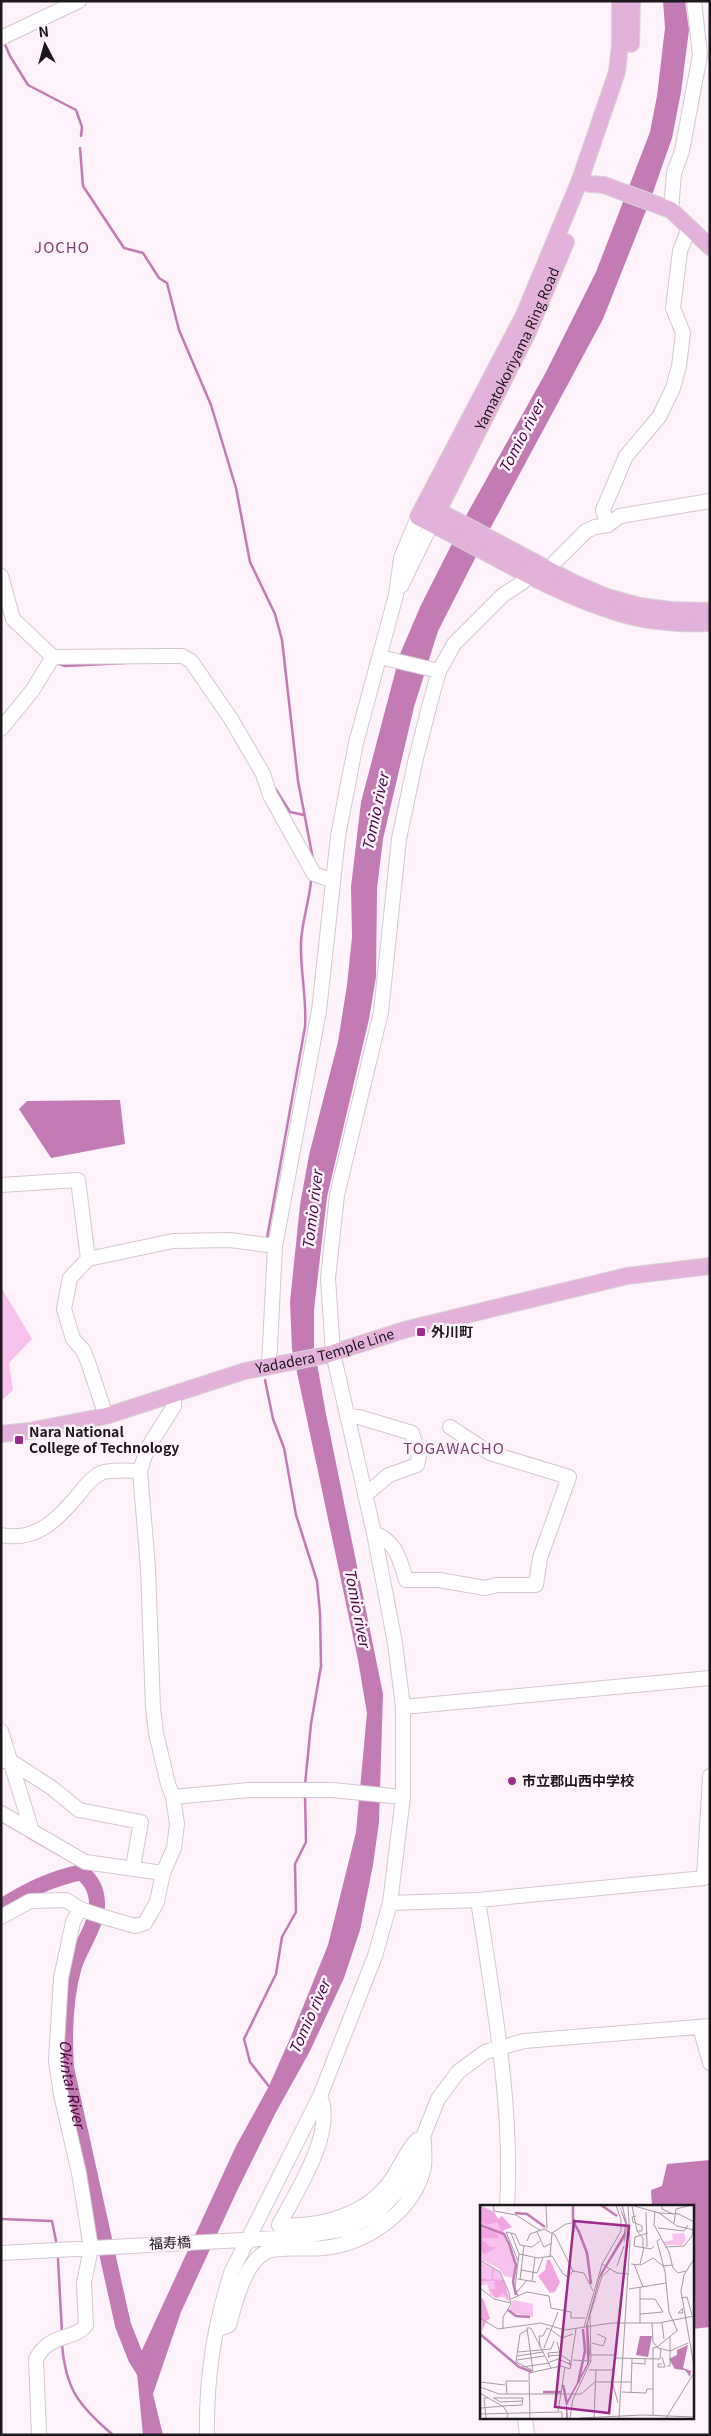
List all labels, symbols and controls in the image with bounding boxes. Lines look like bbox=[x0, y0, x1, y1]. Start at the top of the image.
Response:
north arrow bbox=[20, 20, 70, 70]
text: N bbox=[37, 21, 50, 42]
district label: JOCHO bbox=[34, 236, 90, 257]
street label: Yamatokoriyama Ring Road bbox=[469, 264, 563, 434]
water label: Tomio river bbox=[493, 394, 550, 476]
water label: Tomio river bbox=[356, 769, 393, 853]
water label: Tomio river bbox=[296, 1167, 327, 1250]
place label: 外川町 bbox=[431, 1321, 473, 1341]
street label: Yadadera Temple Line bbox=[253, 1323, 397, 1378]
marker: 外川町 bbox=[415, 1326, 427, 1338]
place label: Nara National College of Technology bbox=[29, 1421, 179, 1457]
marker: Nara National College of Technology bbox=[13, 1434, 25, 1446]
district label: TOGAWACHO bbox=[403, 1437, 505, 1458]
water label: Tomio river bbox=[341, 1567, 377, 1651]
place label: 市立郡山西中学校 bbox=[522, 1770, 634, 1790]
marker: 市立郡山西中学校 bbox=[506, 1775, 518, 1787]
water label: Tomio river bbox=[283, 1974, 335, 2057]
water label: Okintai River bbox=[56, 2040, 91, 2132]
inset map bbox=[480, 2205, 694, 2418]
street label: 福寿橋 bbox=[148, 2231, 191, 2253]

